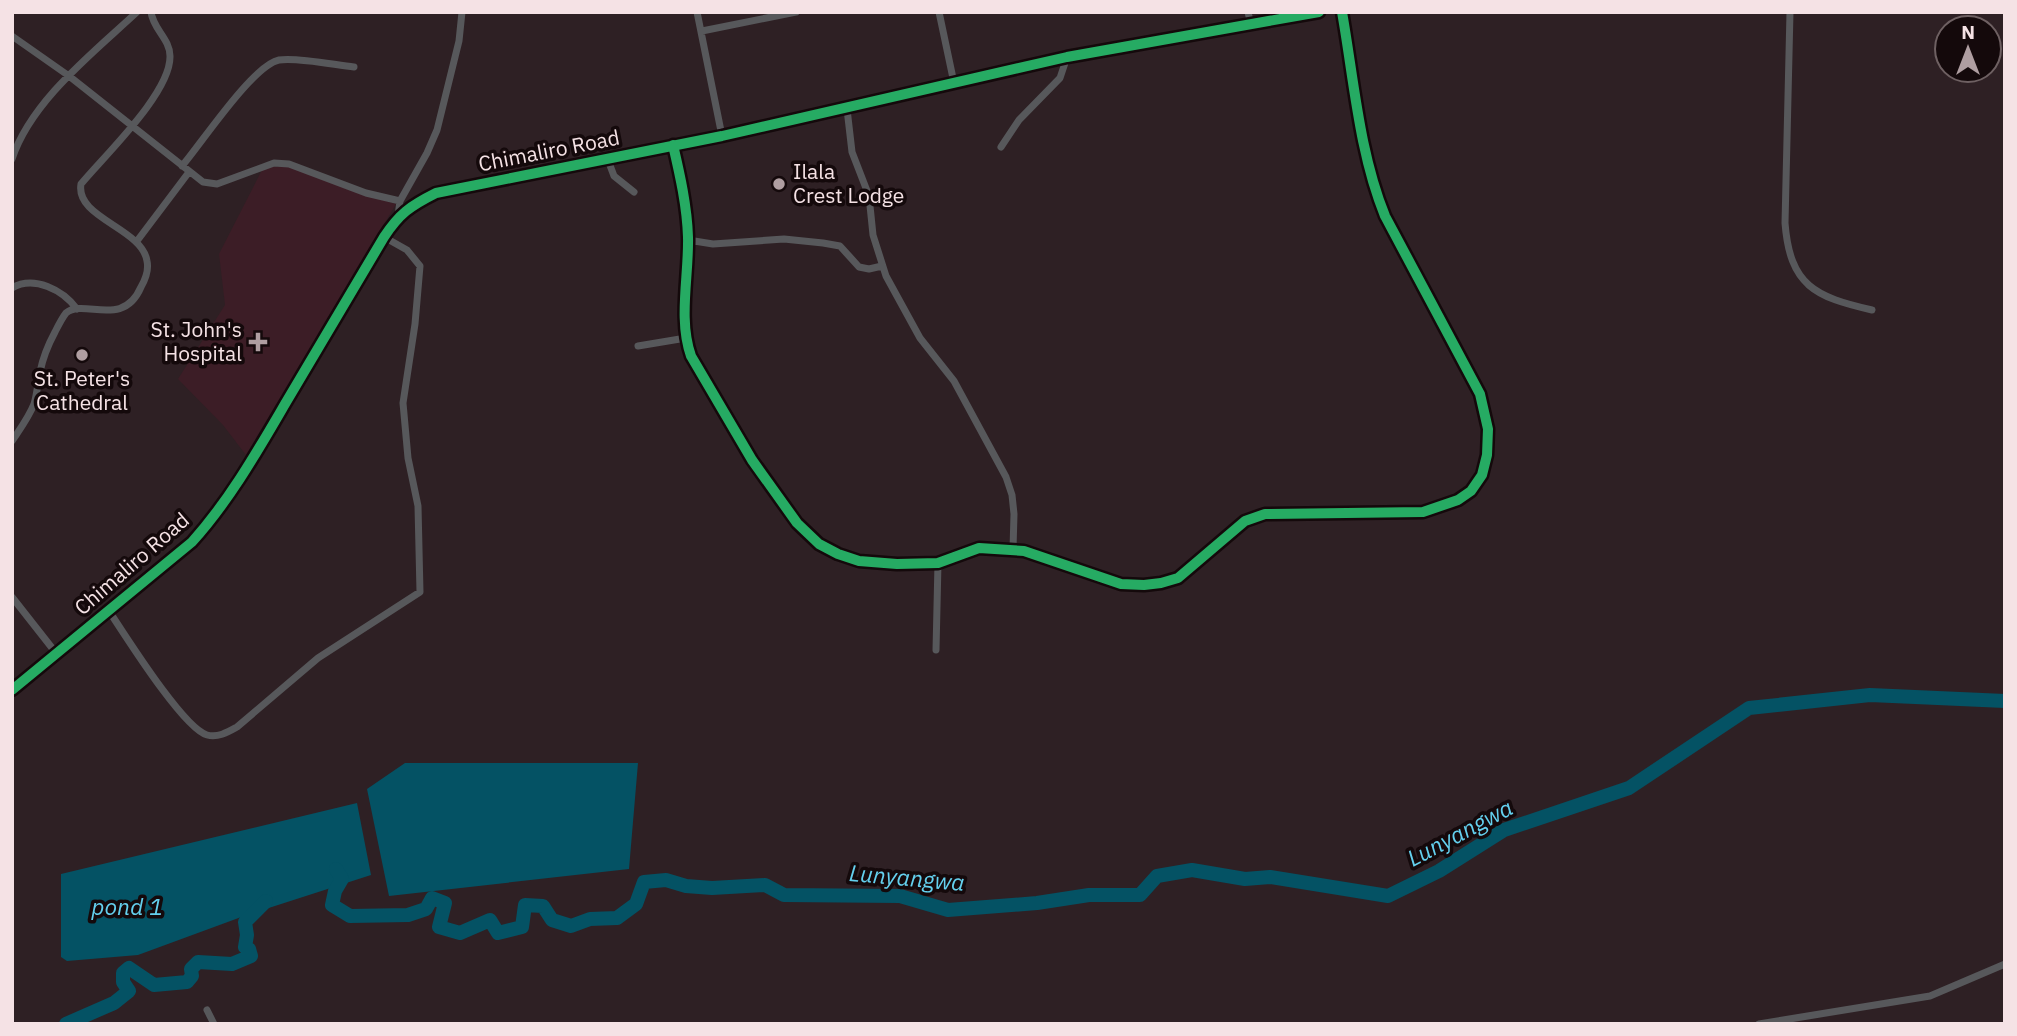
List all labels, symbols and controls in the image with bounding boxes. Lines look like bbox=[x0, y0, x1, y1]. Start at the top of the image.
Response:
north arrow bbox=[1933, 14, 2003, 84]
text: N bbox=[1961, 20, 1975, 44]
street label: Chimaliro Road bbox=[476, 123, 622, 177]
place label: Ilala Crest Lodge bbox=[793, 157, 904, 209]
marker: Ilala Crest Lodge bbox=[771, 176, 787, 192]
place label: St. John's Hospital bbox=[150, 315, 242, 367]
marker: St. John's Hospital bbox=[248, 332, 268, 352]
marker: St. Peter's Cathedral bbox=[74, 347, 90, 363]
place label: St. Peter's Cathedral bbox=[34, 364, 130, 416]
street label: Chimaliro Road bbox=[68, 506, 195, 621]
water label: Lunyangwa bbox=[1401, 792, 1518, 873]
water label: Lunyangwa bbox=[848, 857, 966, 897]
water label: pond 1 bbox=[90, 891, 163, 921]

